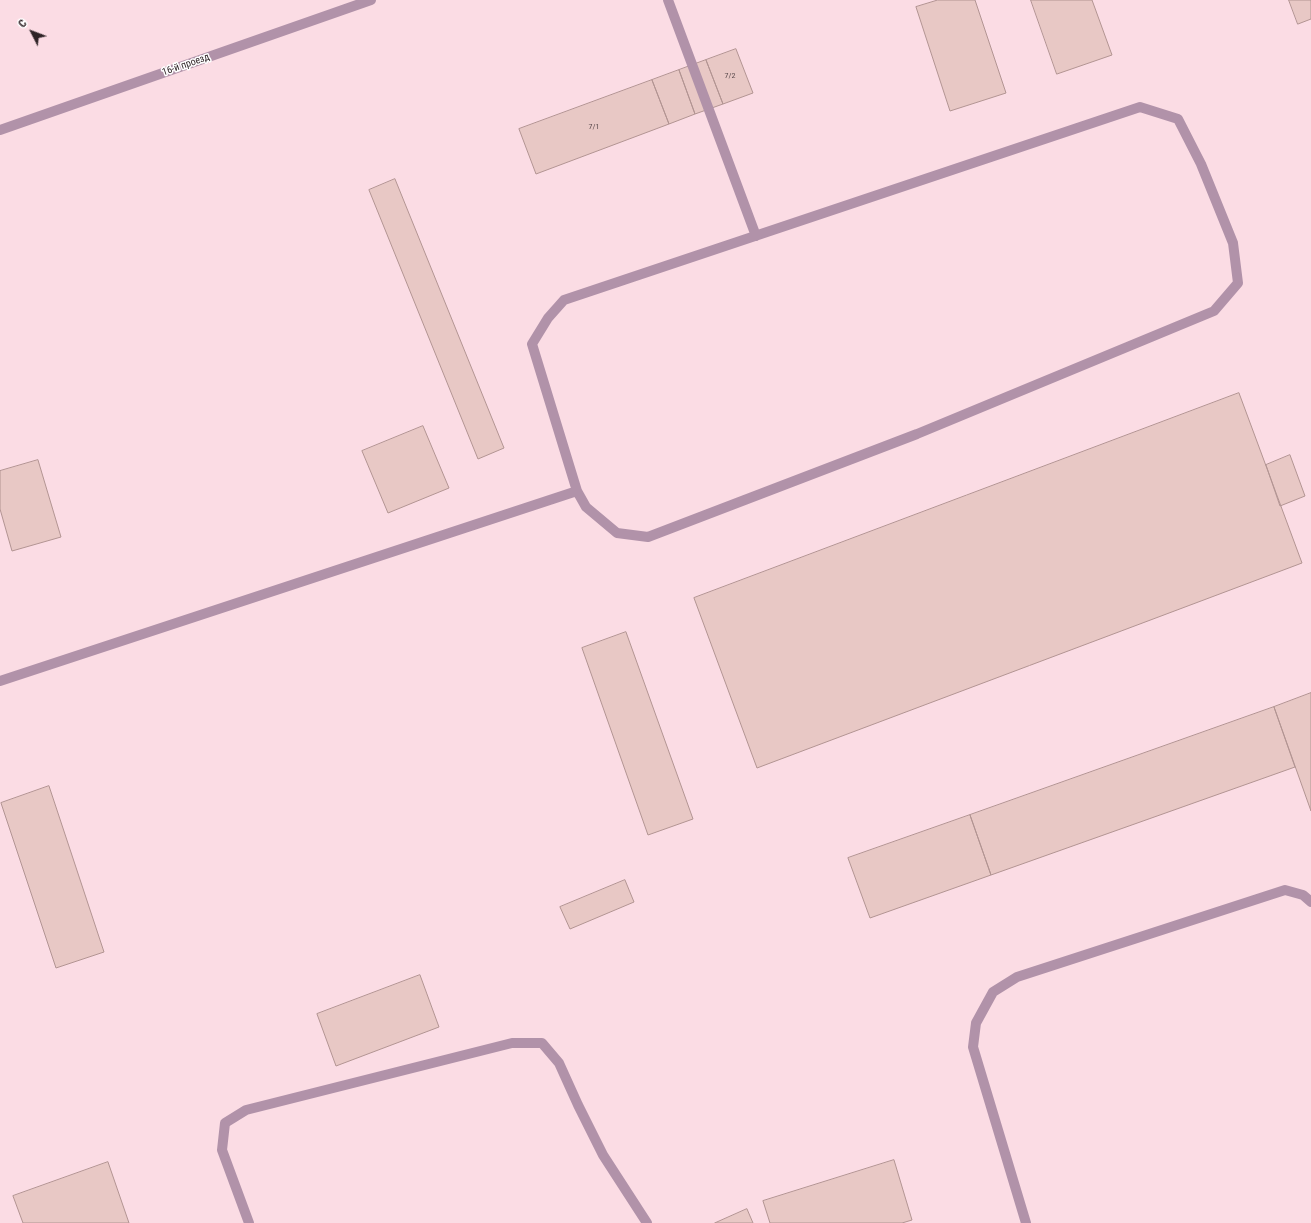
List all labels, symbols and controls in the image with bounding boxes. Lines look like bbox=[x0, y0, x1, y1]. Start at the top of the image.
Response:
north arrow bbox=[12, 12, 52, 52]
text: С bbox=[16, 17, 30, 30]
street label: 16-й проезд bbox=[161, 51, 211, 79]
house number: 7/2 bbox=[725, 71, 735, 81]
house number: 7/1 bbox=[589, 122, 599, 132]

